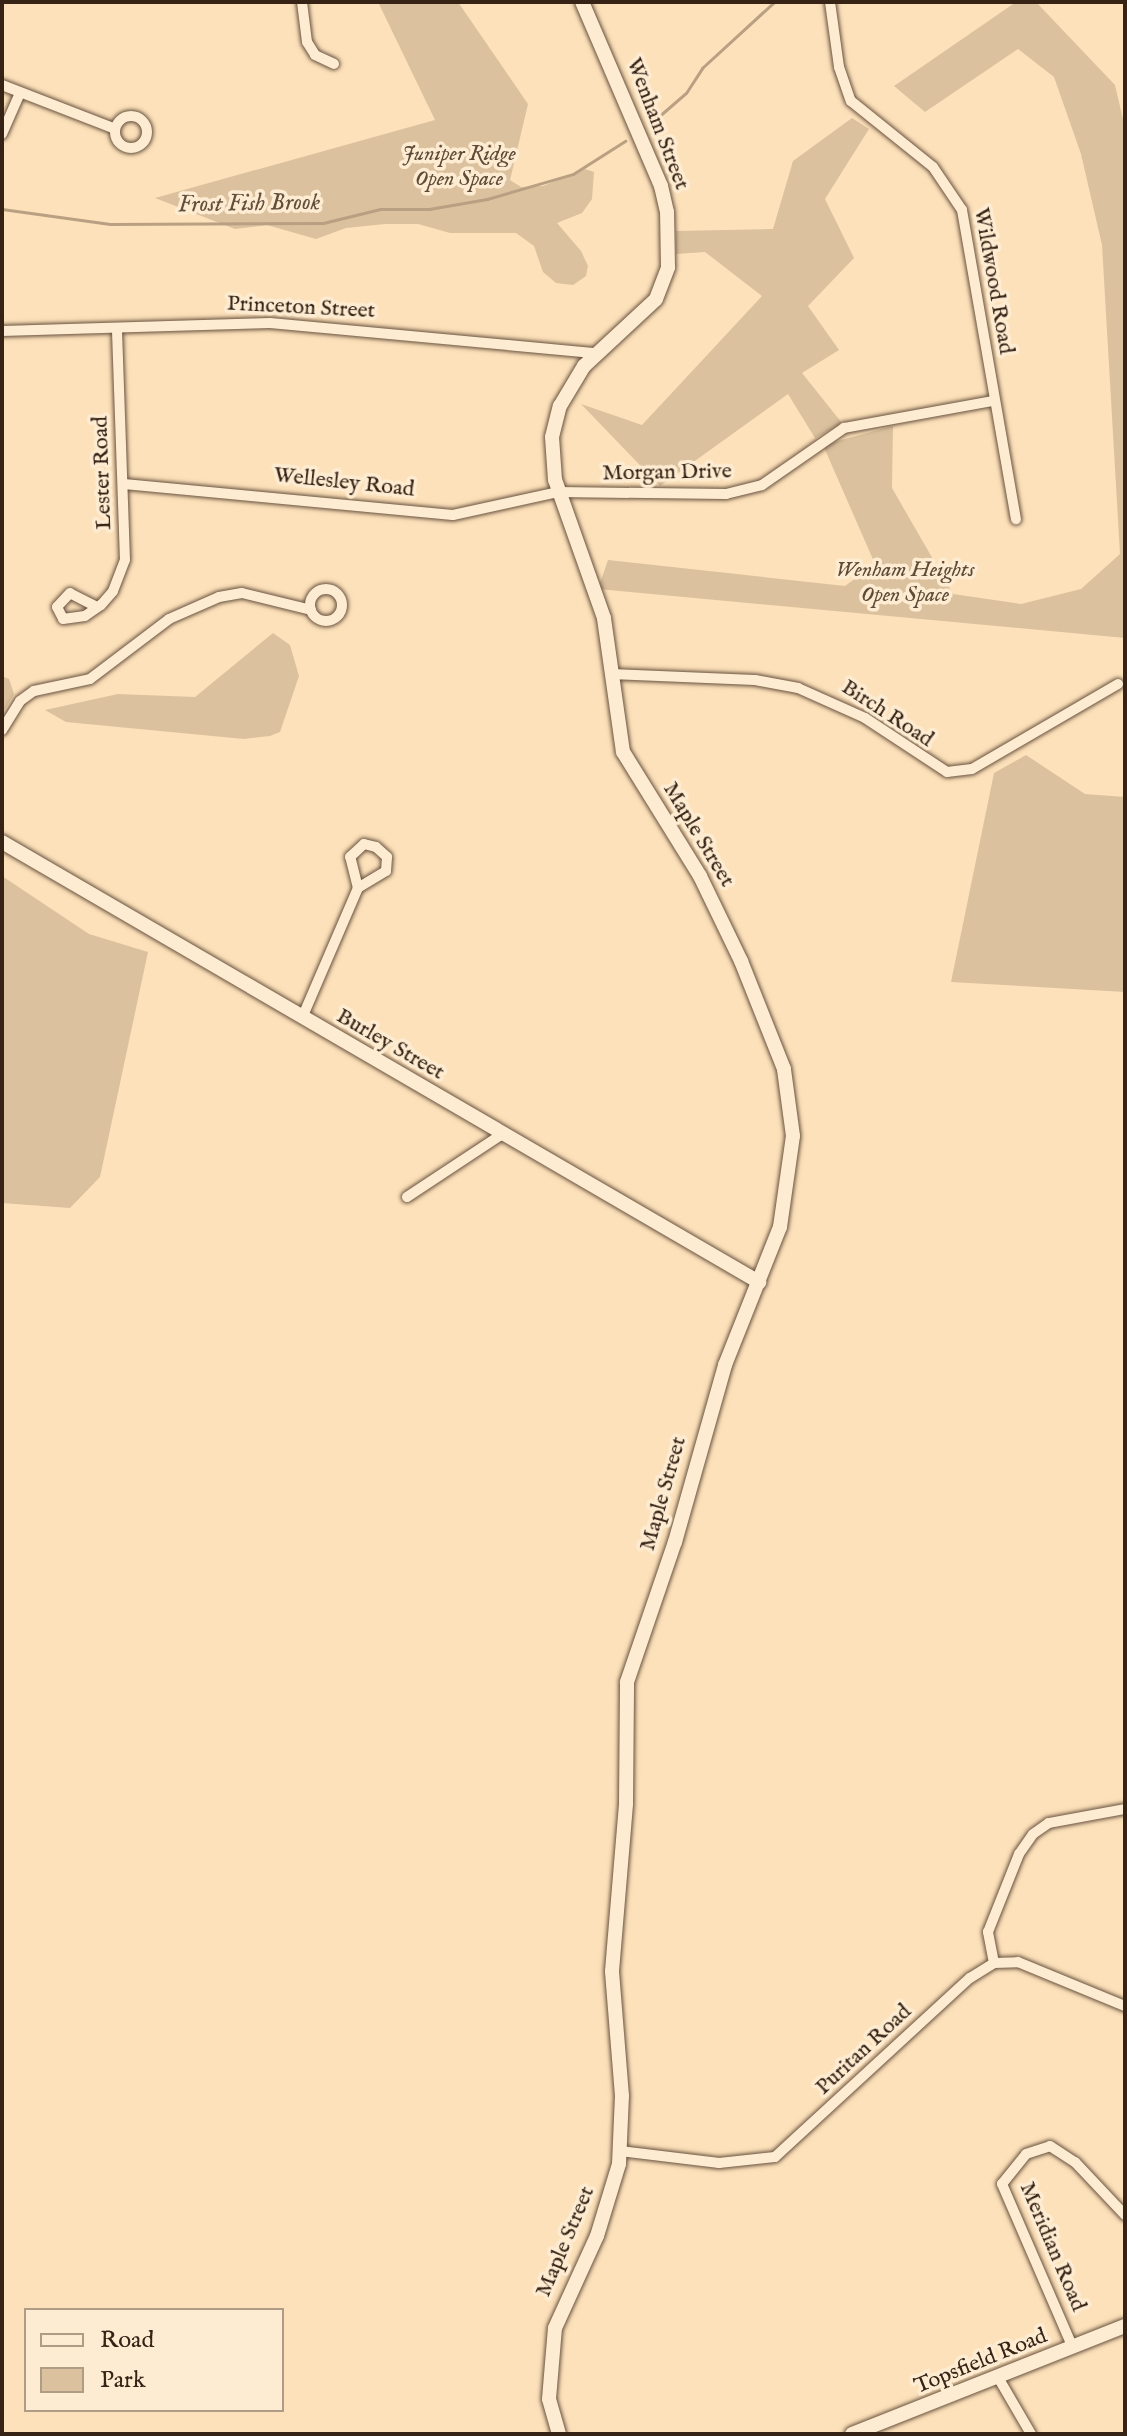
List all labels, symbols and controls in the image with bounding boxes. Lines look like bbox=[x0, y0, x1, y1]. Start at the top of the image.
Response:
street label: Wenham Street bbox=[620, 54, 694, 194]
park label: Juniper Ridge Open Space bbox=[402, 141, 516, 192]
water label: Frost Fish Brook bbox=[178, 188, 320, 220]
street label: Wildwood Road bbox=[967, 206, 1019, 356]
street label: Princeton Street bbox=[226, 291, 376, 325]
street label: Lester Road bbox=[88, 416, 118, 530]
street label: Morgan Drive bbox=[602, 459, 732, 487]
street label: Wellesley Road bbox=[272, 462, 416, 504]
park label: Wenham Heights Open Space bbox=[836, 557, 974, 608]
street label: Birch Road bbox=[836, 675, 938, 753]
street label: Maple Street bbox=[656, 778, 740, 892]
street label: Burley Street bbox=[331, 1003, 449, 1087]
street label: Maple Street bbox=[635, 1434, 693, 1554]
street label: Puritan Road bbox=[811, 1999, 917, 2101]
street label: Meridian Road bbox=[1013, 2178, 1091, 2316]
street label: Maple Street bbox=[531, 2183, 601, 2301]
legend bbox=[24, 2308, 284, 2412]
street label: Topsfield Road bbox=[911, 2323, 1051, 2401]
text: Road bbox=[100, 2325, 154, 2356]
text: Park bbox=[100, 2365, 146, 2396]

